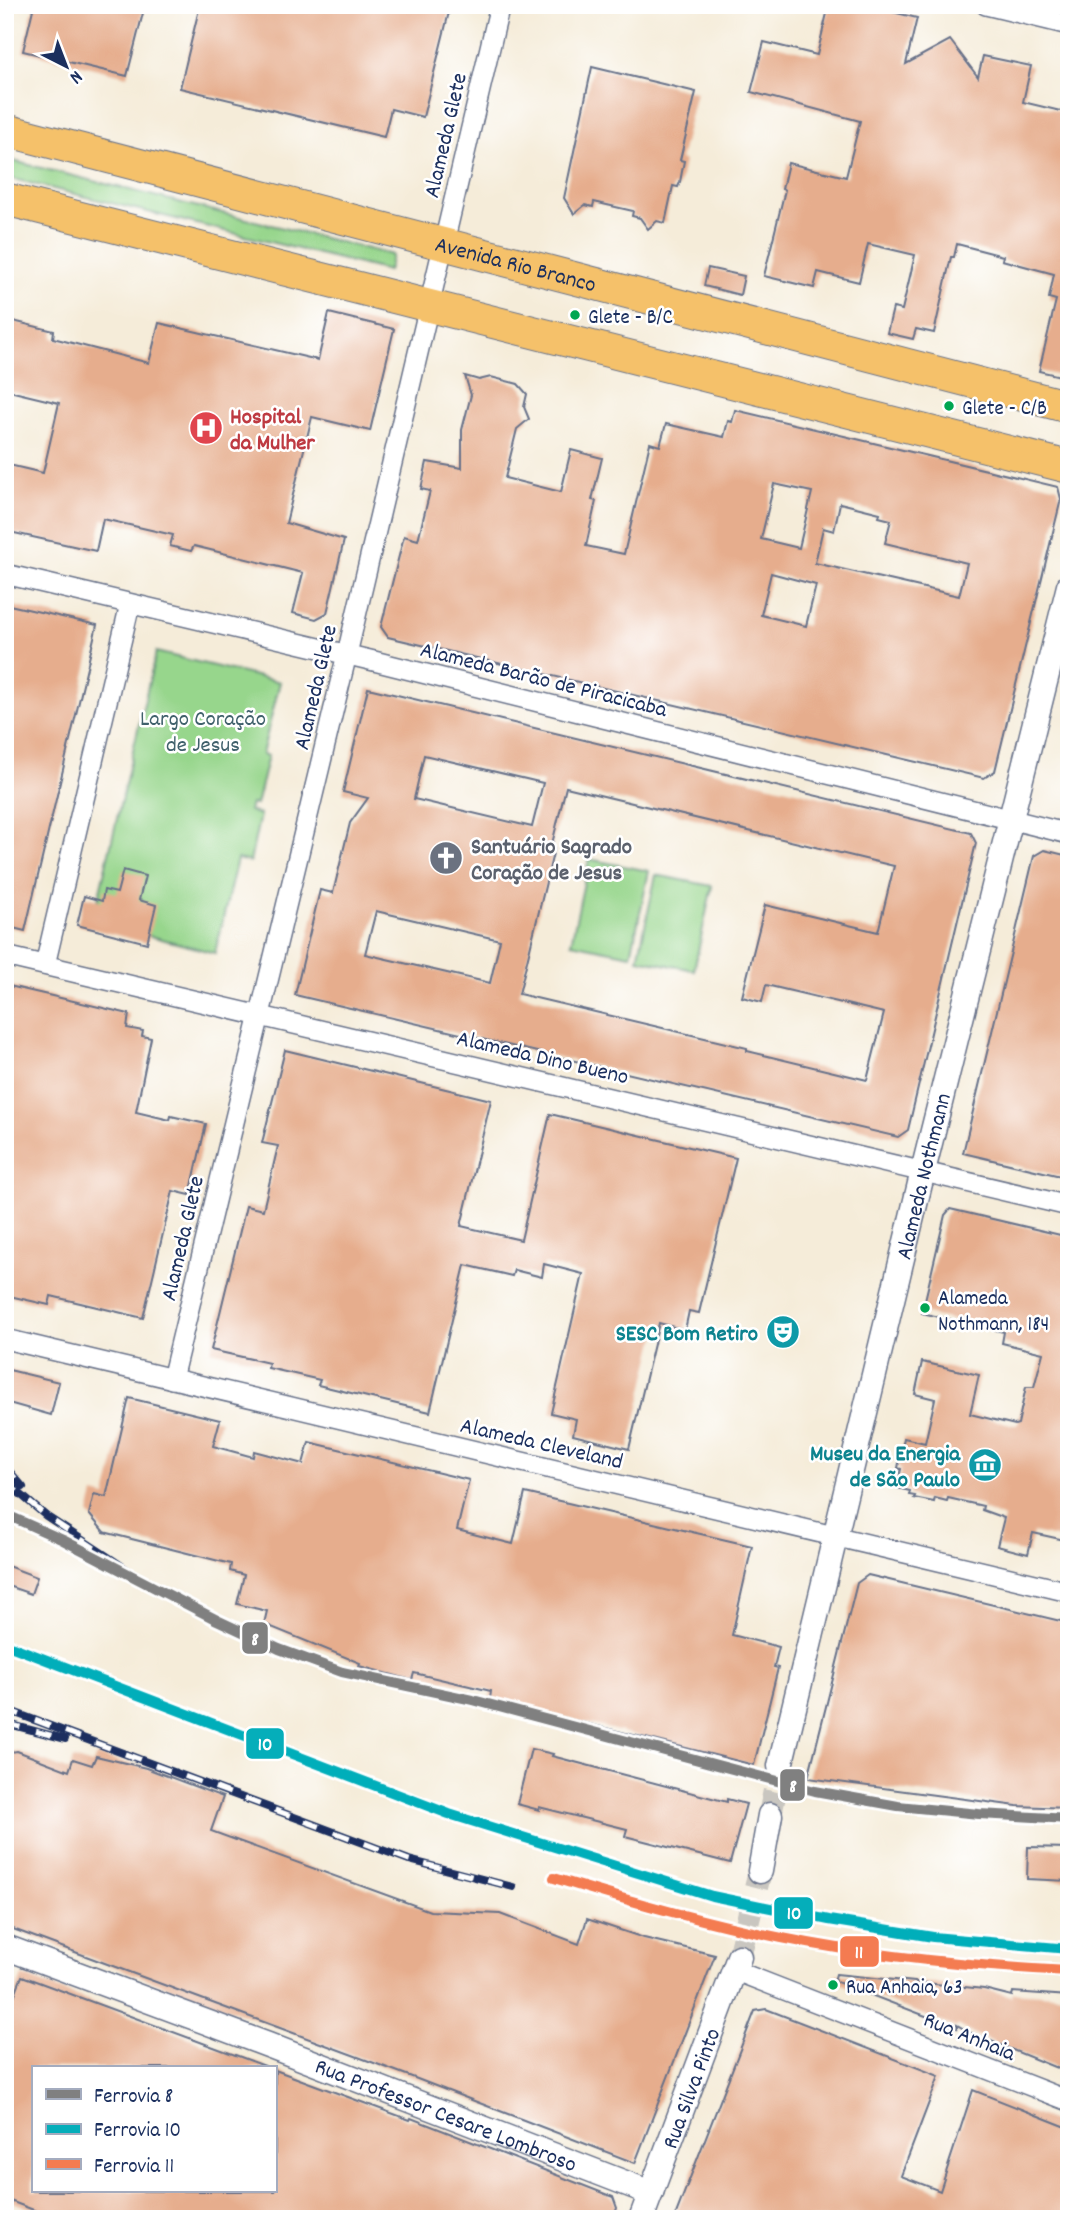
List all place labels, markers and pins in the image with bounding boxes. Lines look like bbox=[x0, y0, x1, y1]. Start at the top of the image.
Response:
place label: Glete - B/C bbox=[588, 304, 673, 334]
marker: Glete - B/C bbox=[568, 308, 582, 322]
place label: Glete - C/B bbox=[962, 395, 1047, 425]
marker: Glete - C/B bbox=[942, 399, 956, 413]
place label: Hospital da Mulher bbox=[230, 402, 315, 461]
hospital icon: Hospital da Mulher bbox=[187, 409, 225, 447]
place label: Santuário Sagrado Coração de Jesus bbox=[471, 832, 632, 891]
church icon: Santuário Sagrado Coração de Jesus bbox=[427, 839, 465, 877]
place label: Alameda Nothmann, 184 bbox=[938, 1285, 1049, 1341]
marker: Alameda Nothmann, 184 bbox=[918, 1301, 932, 1315]
theatre icon: SESC Bom Retiro bbox=[764, 1313, 802, 1351]
place label: SESC Bom Retiro bbox=[616, 1319, 758, 1352]
place label: Museu da Energia de São Paulo bbox=[810, 1439, 961, 1498]
museum icon: Museu da Energia de São Paulo bbox=[966, 1446, 1004, 1484]
place label: Rua Anhaia, 63 bbox=[846, 1974, 963, 2004]
marker: Rua Anhaia, 63 bbox=[826, 1978, 840, 1992]

